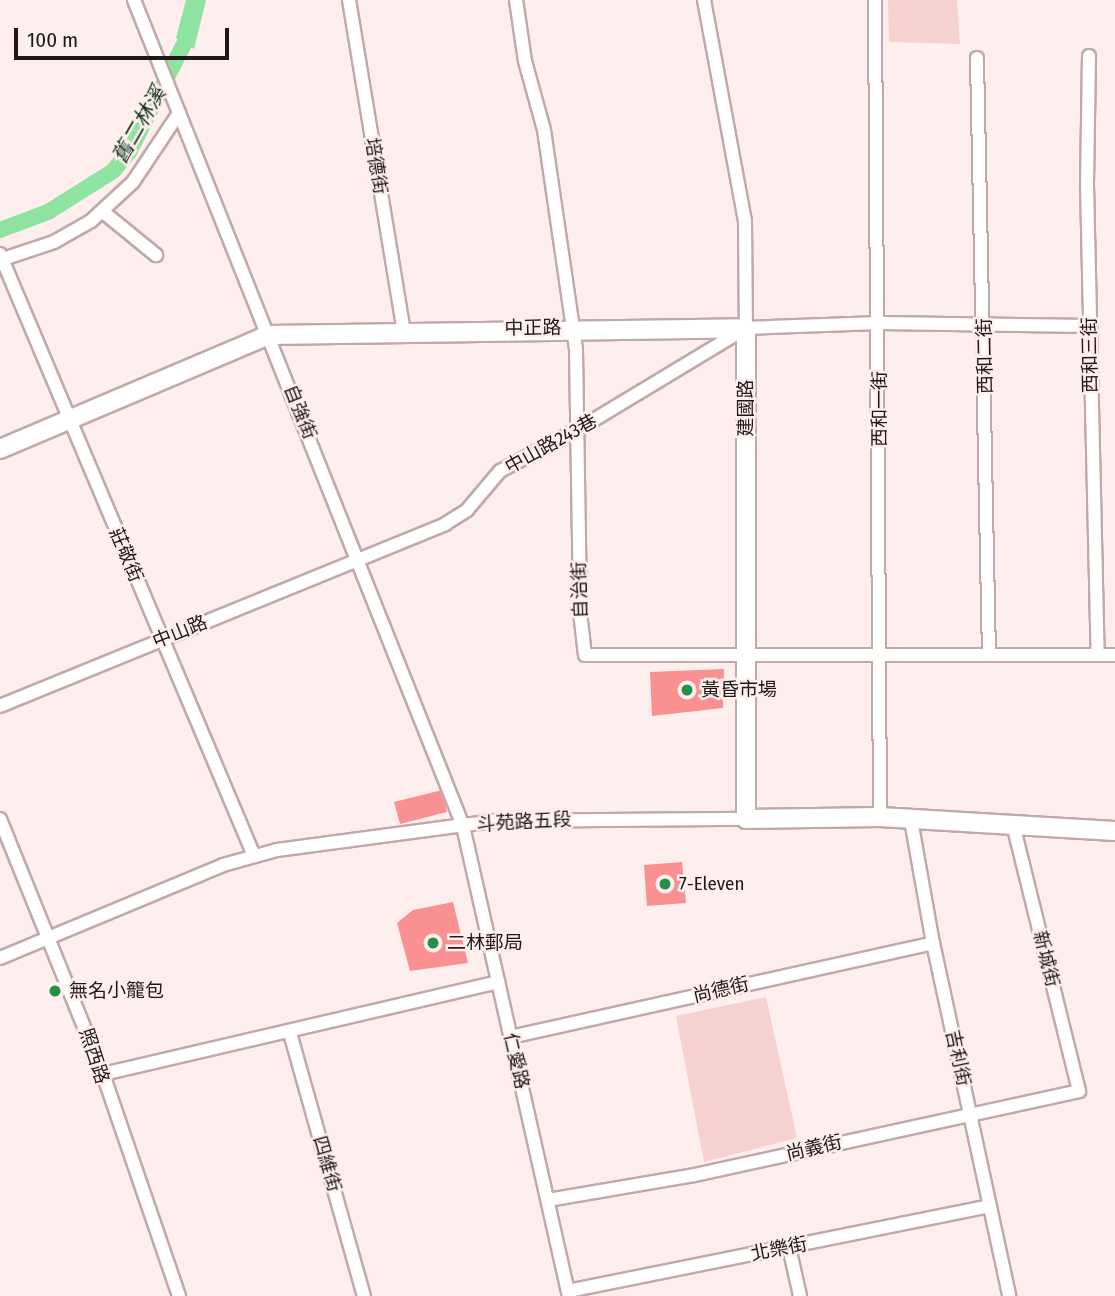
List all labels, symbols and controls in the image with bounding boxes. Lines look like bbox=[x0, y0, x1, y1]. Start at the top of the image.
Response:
scale bar bbox=[18, 14, 233, 58]
text: 100 m bbox=[27, 27, 78, 53]
water label: 舊二林溪 bbox=[107, 82, 171, 168]
street label: 培德街 bbox=[360, 136, 392, 196]
street label: 中正路 bbox=[504, 316, 562, 340]
street label: 西和三街 bbox=[1078, 317, 1102, 393]
street label: 西和二街 bbox=[973, 318, 997, 394]
street label: 西和一街 bbox=[869, 371, 891, 447]
street label: 建國路 bbox=[735, 380, 757, 436]
street label: 自強街 bbox=[279, 381, 321, 443]
street label: 中山路243巷 bbox=[501, 409, 601, 479]
street label: 莊敬街 bbox=[104, 524, 148, 586]
street label: 自治街 bbox=[568, 561, 592, 619]
street label: 中山路 bbox=[149, 611, 211, 653]
place label: 黃昏市場 bbox=[701, 679, 777, 701]
marker: 黃昏市場 bbox=[679, 682, 695, 698]
street label: 斗苑路五段 bbox=[476, 808, 572, 836]
place label: 7-Eleven bbox=[679, 873, 744, 895]
marker: 7-Eleven bbox=[657, 876, 673, 892]
street label: 新城街 bbox=[1028, 929, 1064, 989]
place label: 二林郵局 bbox=[447, 932, 523, 954]
marker: 二林郵局 bbox=[425, 935, 441, 951]
street label: 尚德街 bbox=[691, 972, 751, 1008]
place label: 無名小籠包 bbox=[69, 980, 164, 1002]
marker: 無名小籠包 bbox=[47, 983, 63, 999]
street label: 照西路 bbox=[74, 1025, 114, 1087]
street label: 吉利街 bbox=[941, 1028, 975, 1088]
street label: 仁愛路 bbox=[498, 1031, 534, 1091]
street label: 尚義街 bbox=[784, 1130, 844, 1166]
street label: 四維街 bbox=[308, 1133, 346, 1195]
street label: 北樂街 bbox=[749, 1232, 809, 1266]

